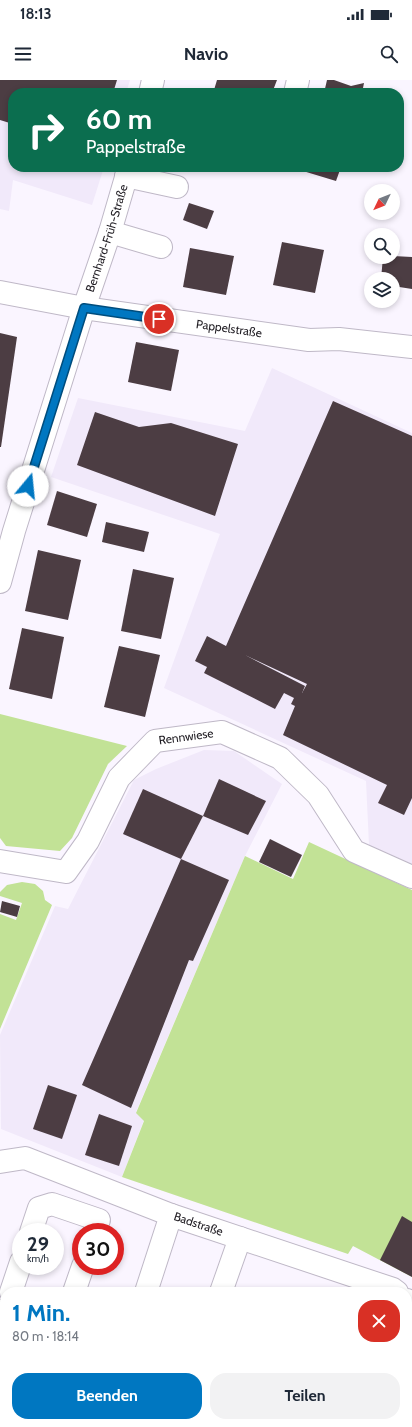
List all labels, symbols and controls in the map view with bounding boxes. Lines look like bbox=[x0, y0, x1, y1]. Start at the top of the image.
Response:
text: 18:13 bbox=[20, 5, 52, 23]
icon: menu bbox=[12, 43, 34, 65]
text: Navio bbox=[184, 43, 228, 65]
icon: search bbox=[378, 43, 400, 65]
text: 60 m bbox=[86, 102, 152, 136]
icon: right bbox=[20, 104, 72, 156]
text: Pappelstraße bbox=[86, 136, 185, 158]
street label: Bernhard-Früh-Straße bbox=[82, 183, 131, 294]
north arrow bbox=[364, 184, 400, 220]
map controls bbox=[364, 184, 400, 308]
button: search bbox=[364, 228, 400, 264]
button: layers bbox=[364, 272, 400, 308]
pin bbox=[142, 302, 176, 336]
icon: arrive bbox=[148, 308, 170, 330]
street label: Pappelstraße bbox=[195, 316, 263, 340]
position arrow bbox=[7, 465, 49, 507]
street label: Rennwiese bbox=[158, 725, 214, 747]
street label: Badstraße bbox=[172, 1208, 225, 1239]
speed limit sign: 30 bbox=[72, 1223, 124, 1275]
text: 29 bbox=[27, 1232, 49, 1256]
text: km/h bbox=[27, 1252, 49, 1265]
text: 1 Min. bbox=[12, 1298, 70, 1327]
button: close bbox=[358, 1300, 400, 1342]
text: 80 m · 18:14 bbox=[12, 1328, 79, 1344]
button: Beenden bbox=[12, 1373, 202, 1419]
button: Teilen bbox=[210, 1373, 400, 1419]

